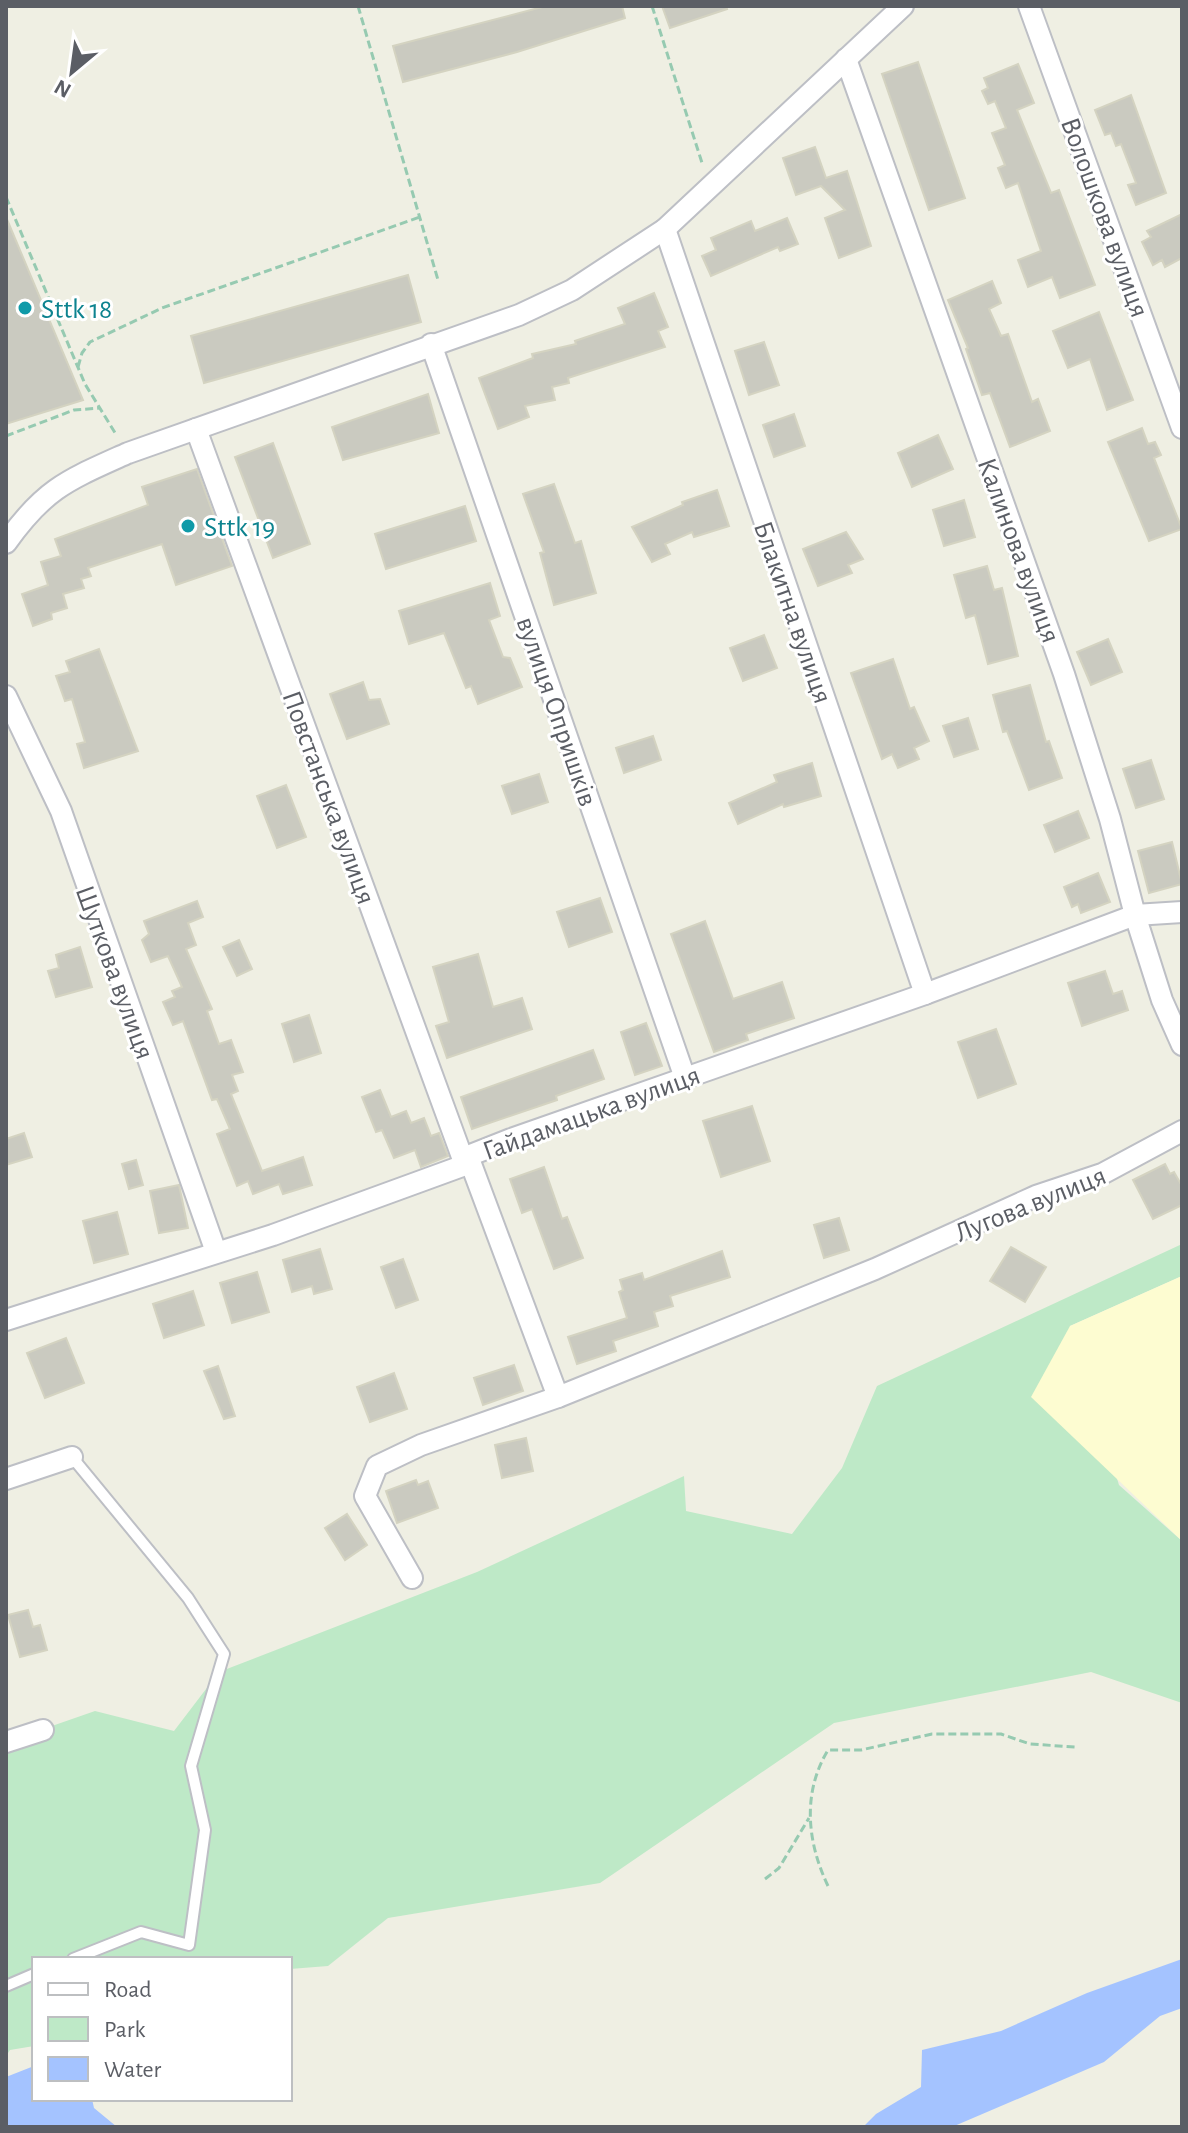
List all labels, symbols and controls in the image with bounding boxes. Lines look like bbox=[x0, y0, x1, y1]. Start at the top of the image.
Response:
north arrow bbox=[32, 32, 112, 112]
text: N bbox=[51, 75, 75, 102]
street label: Волошкова вулиця bbox=[1055, 114, 1153, 321]
place label: Sttk 18 bbox=[41, 296, 112, 324]
marker: Sttk 18 bbox=[16, 299, 34, 317]
street label: Калинова вулиця bbox=[972, 455, 1065, 647]
place label: Sttk 19 bbox=[204, 514, 275, 542]
marker: Sttk 19 bbox=[179, 517, 197, 535]
street label: Блакитна вулиця bbox=[748, 518, 836, 707]
street label: вулиця Опришків bbox=[511, 613, 602, 810]
street label: Повстанська вулиця bbox=[276, 687, 380, 908]
street label: Шуткова вулиця bbox=[70, 882, 159, 1063]
street label: Гайдамацька вулиця bbox=[479, 1062, 704, 1166]
street label: Лугова вулиця bbox=[951, 1162, 1110, 1248]
legend bbox=[32, 1957, 292, 2101]
text: Road bbox=[104, 1978, 152, 2002]
text: Park bbox=[104, 2018, 145, 2042]
text: Water bbox=[104, 2058, 162, 2082]

